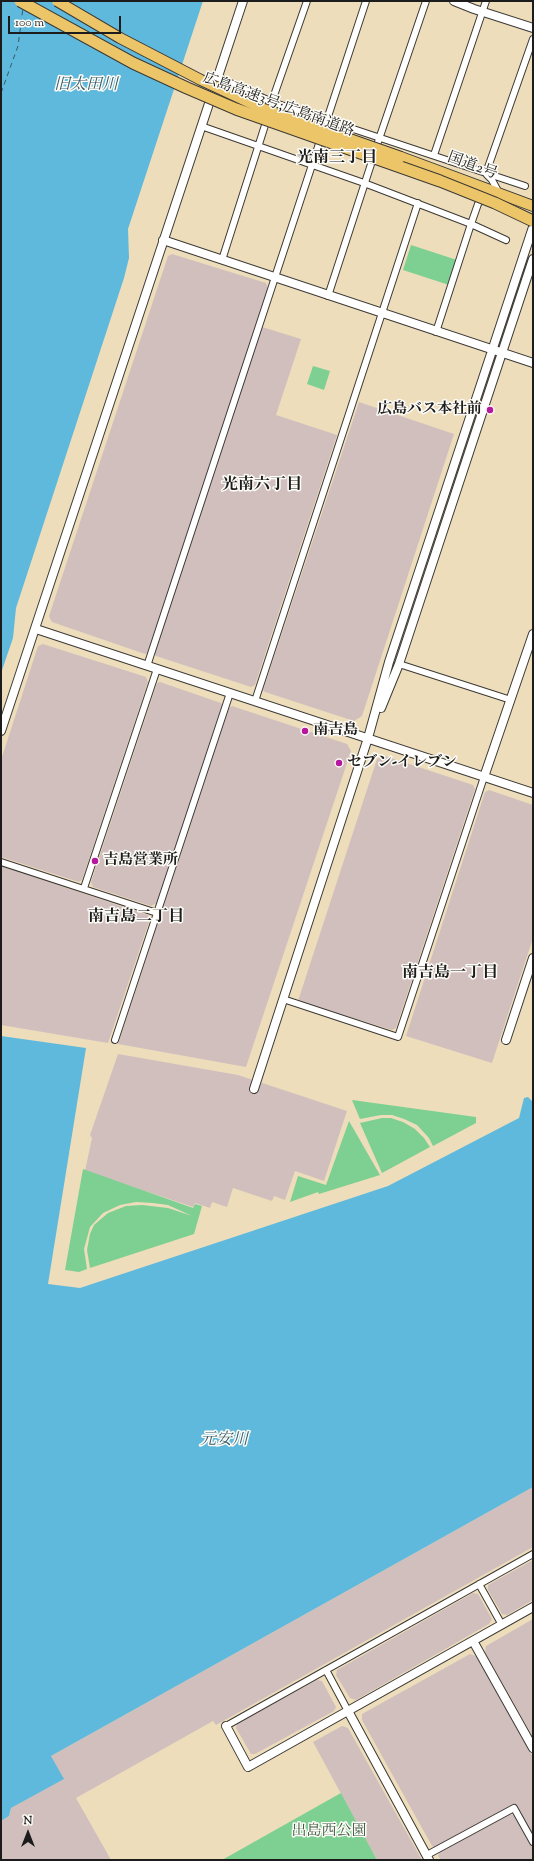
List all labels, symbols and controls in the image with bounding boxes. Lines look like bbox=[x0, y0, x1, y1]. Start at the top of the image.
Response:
scale bar bbox=[10, 8, 123, 34]
text: 100 m bbox=[15, 14, 44, 32]
street label: 広島高速3号;広島南道路 bbox=[200, 70, 356, 142]
water label: 旧太田川 bbox=[54, 76, 118, 96]
district label: 光南三丁目 bbox=[297, 149, 377, 169]
street label: 国道2号 bbox=[444, 150, 500, 184]
place label: 広島バス本社前 bbox=[377, 401, 482, 419]
marker: 広島バス本社前 bbox=[485, 405, 495, 415]
district label: 光南六丁目 bbox=[222, 476, 302, 496]
place label: 南吉島 bbox=[313, 722, 358, 740]
marker: 南吉島 bbox=[300, 726, 310, 736]
place label: セブン-イレブン bbox=[347, 754, 457, 772]
marker: セブン-イレブン bbox=[334, 758, 344, 768]
place label: 吉島営業所 bbox=[103, 852, 178, 870]
marker: 吉島営業所 bbox=[90, 856, 100, 866]
district label: 南吉島二丁目 bbox=[88, 908, 184, 928]
district label: 南吉島一丁目 bbox=[402, 964, 498, 984]
water label: 元安川 bbox=[200, 1431, 248, 1451]
north arrow bbox=[8, 1813, 48, 1853]
text: N bbox=[24, 1813, 32, 1829]
park label: 出島西公園 bbox=[292, 1823, 366, 1841]

